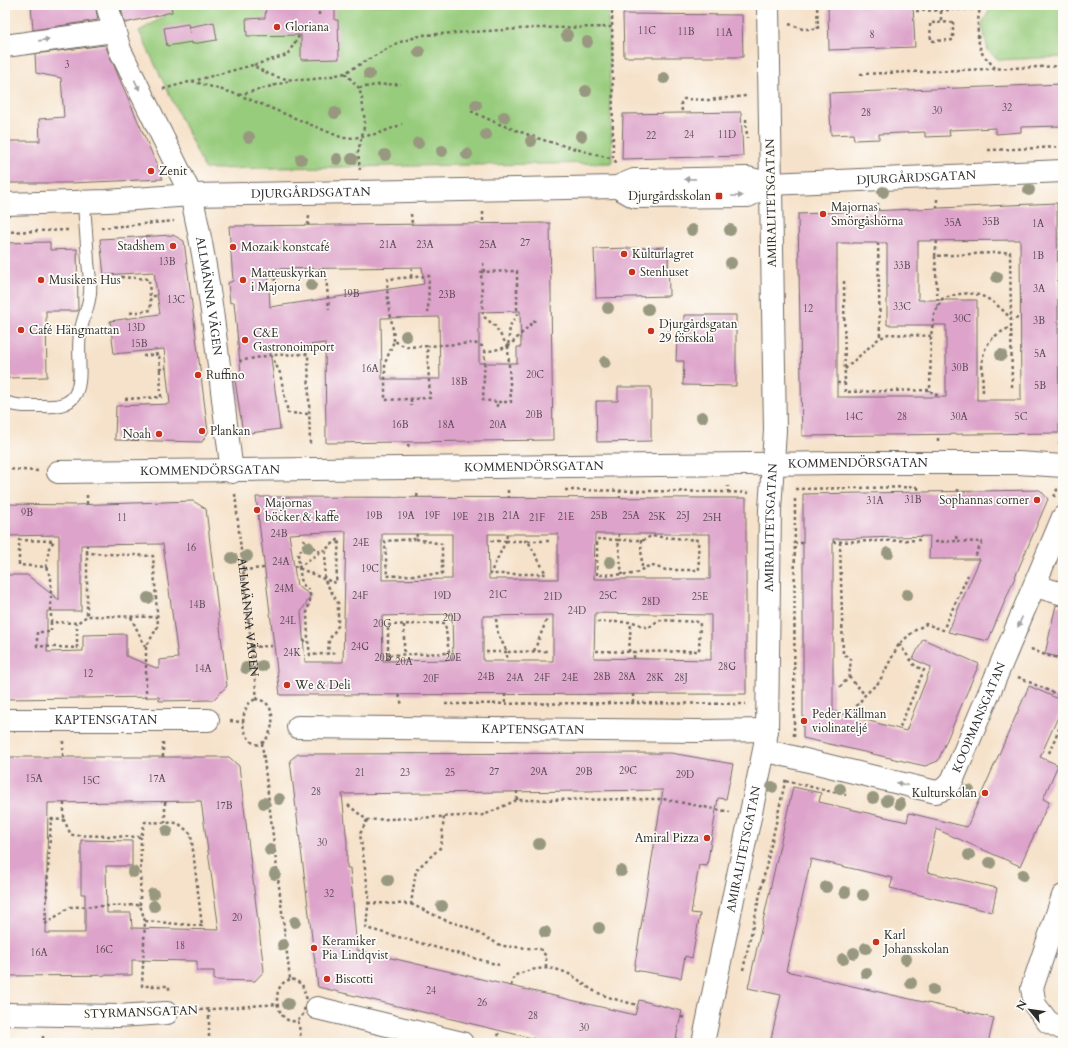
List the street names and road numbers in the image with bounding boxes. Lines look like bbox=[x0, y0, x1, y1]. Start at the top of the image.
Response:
street label: AMIRALITETSGATAN bbox=[762, 138, 780, 268]
street label: DJURGÅRDSGATAN bbox=[856, 167, 977, 188]
street label: DJURGÅRDSGATAN bbox=[251, 184, 371, 202]
street label: ALLMÄNNA VÄGEN bbox=[192, 235, 226, 357]
street label: KOMMENDÖRSGATAN bbox=[788, 455, 929, 472]
street label: KOMMENDÖRSGATAN bbox=[464, 458, 605, 475]
street label: KOMMENDÖRSGATAN bbox=[140, 461, 281, 479]
street label: AMIRALITETSGATAN bbox=[761, 462, 781, 592]
street label: ALLMÄNNA VÄGEN bbox=[234, 557, 263, 678]
street label: KOOPMANSGATAN bbox=[948, 659, 1009, 775]
street label: KAPTENSGATAN bbox=[55, 712, 158, 728]
street label: KAPTENSGATAN bbox=[482, 721, 585, 738]
street label: AMIRALITETSGATAN bbox=[722, 784, 764, 914]
street label: STYRMANSGATAN bbox=[84, 1002, 199, 1022]

